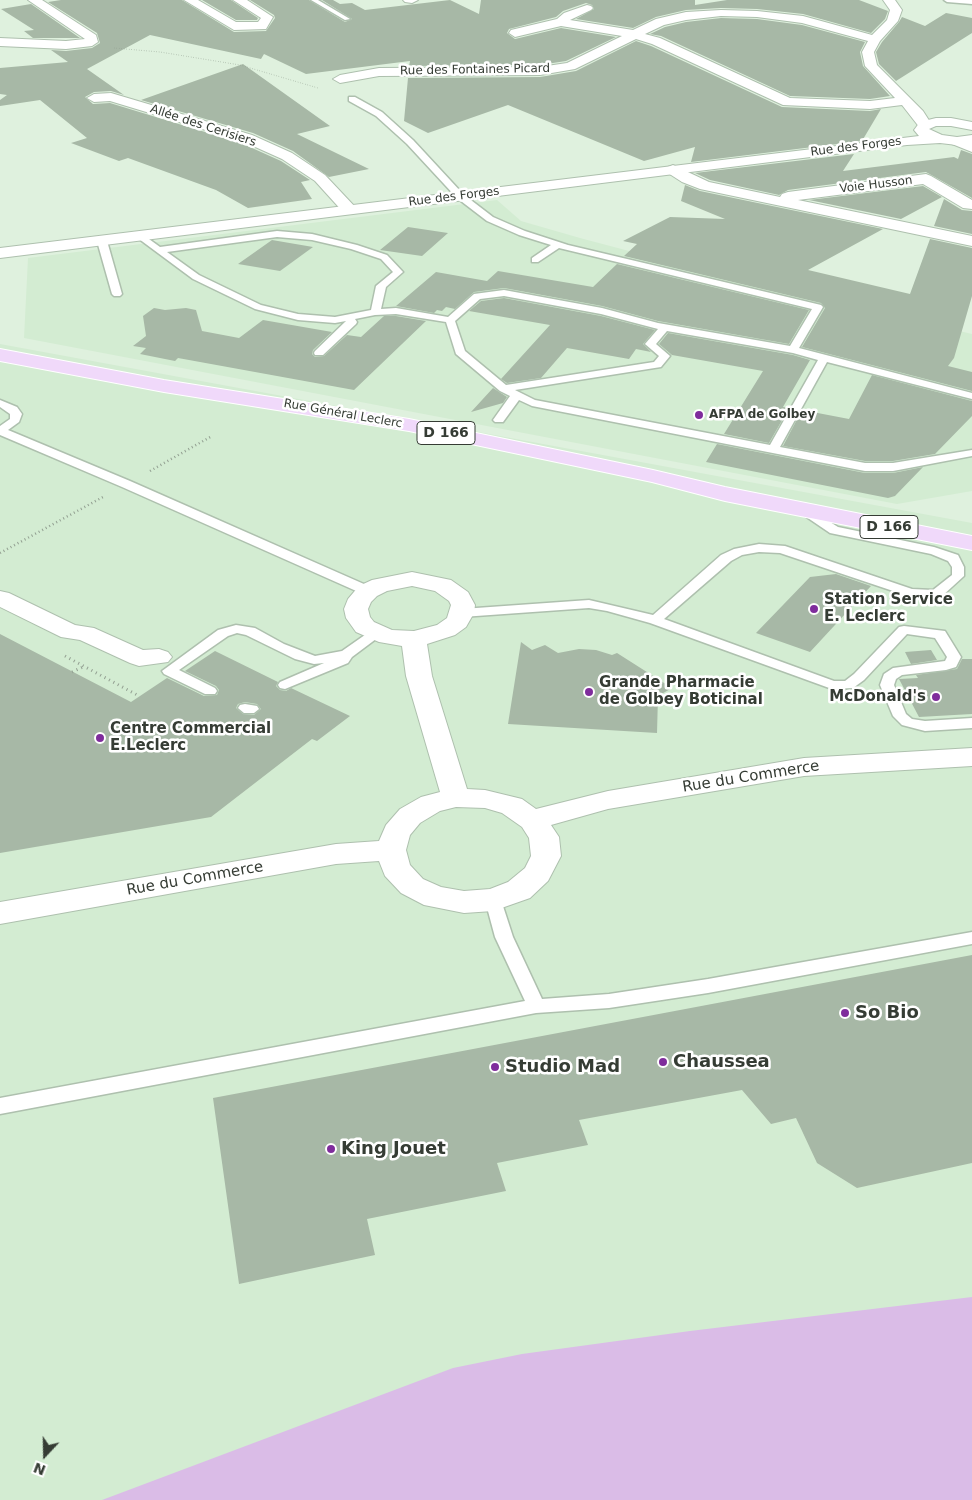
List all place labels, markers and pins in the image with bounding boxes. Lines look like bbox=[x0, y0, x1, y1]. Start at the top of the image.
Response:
place label: AFPA de Golbey bbox=[709, 408, 815, 422]
marker: AFPA de Golbey bbox=[693, 409, 705, 421]
place label: Station Service E. Leclerc bbox=[824, 591, 953, 626]
marker: Station Service E. Leclerc bbox=[808, 603, 820, 615]
place label: Grande Pharmacie de Golbey Boticinal bbox=[599, 674, 763, 709]
marker: Grande Pharmacie de Golbey Boticinal bbox=[583, 686, 595, 698]
place label: McDonald's bbox=[829, 688, 926, 706]
marker: McDonald's bbox=[930, 691, 942, 703]
place label: Centre Commercial E.Leclerc bbox=[110, 720, 271, 755]
marker: Centre Commercial E.Leclerc bbox=[94, 732, 106, 744]
place label: So Bio bbox=[855, 1002, 919, 1024]
marker: So Bio bbox=[839, 1007, 851, 1019]
place label: Chaussea bbox=[673, 1051, 770, 1073]
place label: Studio Mad bbox=[505, 1056, 620, 1078]
marker: Chaussea bbox=[657, 1056, 669, 1068]
marker: Studio Mad bbox=[489, 1061, 501, 1073]
place label: King Jouet bbox=[341, 1138, 446, 1160]
marker: King Jouet bbox=[325, 1143, 337, 1155]

